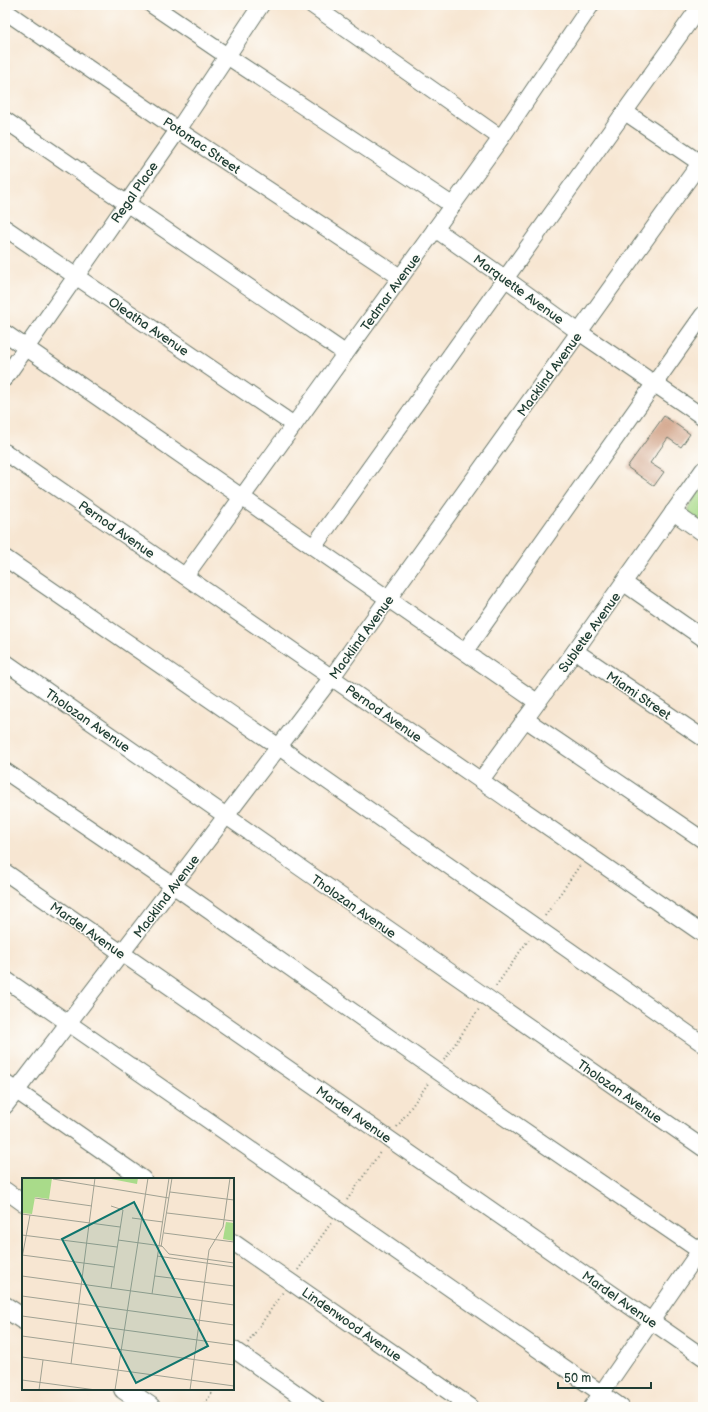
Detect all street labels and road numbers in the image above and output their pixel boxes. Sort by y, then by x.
street label: Potomac Street [160,114,243,178]
street label: Regal Place [108,159,162,226]
street label: Tedmar Avenue [357,251,424,334]
street label: Marquette Avenue [470,252,567,328]
street label: Oleatha Avenue [105,294,192,360]
street label: Macklind Avenue [514,329,586,420]
street label: Pernod Avenue [75,498,158,562]
street label: Sublette Avenue [555,589,624,676]
street label: Macklind Avenue [326,592,398,683]
street label: Miami Street [603,668,674,723]
street label: Pernod Avenue [342,682,425,746]
street label: Tholozan Avenue [42,686,133,756]
street label: Macklind Avenue [130,852,203,941]
street label: Tholozan Avenue [308,872,399,942]
street label: Mardel Avenue [47,899,128,963]
street label: Tholozan Avenue [574,1057,665,1127]
street label: Mardel Avenue [313,1083,394,1147]
street label: Mardel Avenue [579,1268,660,1332]
street label: Lindenwood Avenue [298,1284,405,1365]

